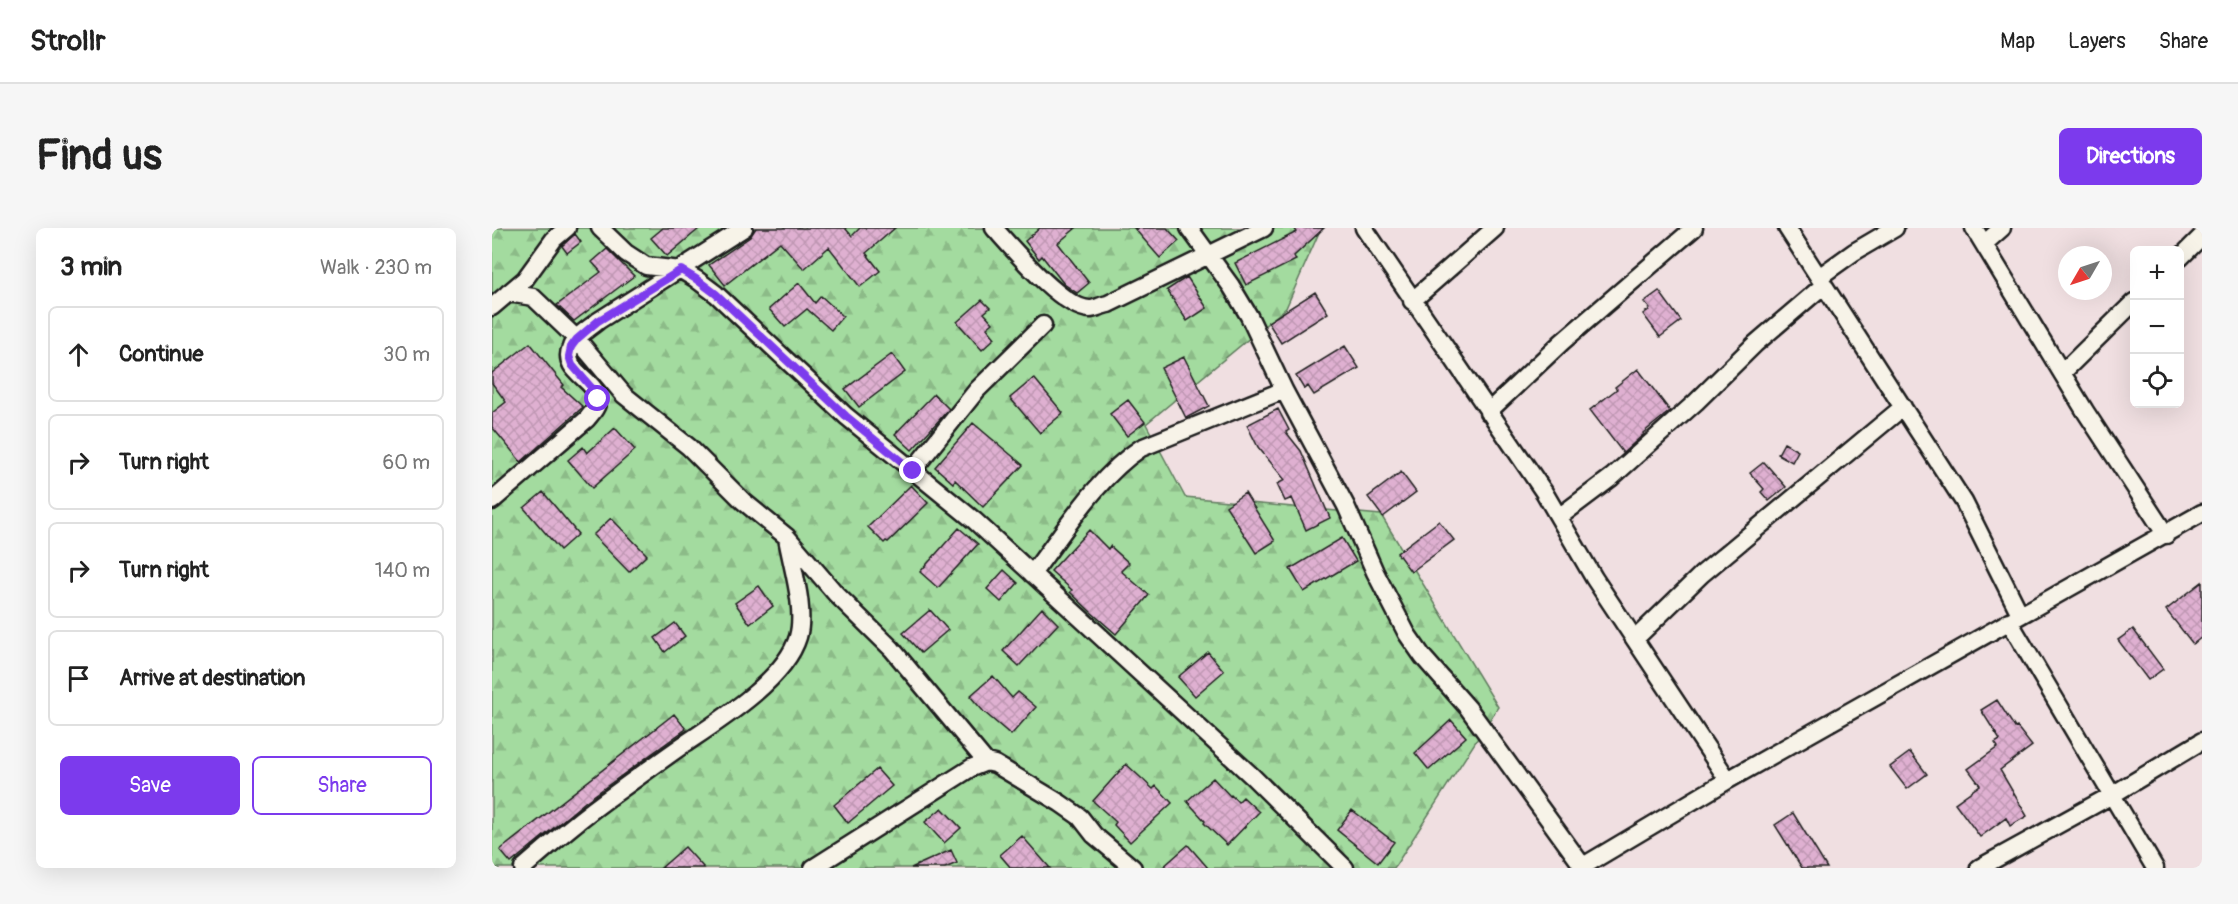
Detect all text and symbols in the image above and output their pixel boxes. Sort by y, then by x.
text: Strollr [30,24,105,59]
text: Map [2000,28,2035,55]
text: Layers [2068,28,2126,55]
text: Share [2159,28,2208,55]
button: Directions [2059,128,2202,185]
text: Find us [36,130,162,182]
north arrow [2058,246,2112,300]
map controls [2130,246,2184,408]
button: + [2130,246,2184,300]
text: 3 min [60,251,122,283]
text: Walk · 230 m [320,255,432,280]
button: − [2130,300,2184,354]
icon: ahead [62,338,95,371]
text: Continue [119,340,203,368]
text: 30 m [383,342,430,367]
button: locate [2130,354,2184,408]
route start [584,385,610,411]
icon: right [62,446,95,479]
text: Turn right [119,448,209,476]
text: 60 m [383,450,430,475]
route end [899,457,925,483]
icon: right [62,554,95,587]
text: Turn right [119,556,209,584]
text: 140 m [375,558,430,583]
icon: arrive [62,662,95,695]
text: Arrive at destination [119,664,305,692]
button: Save [60,756,240,815]
button: Share [252,756,432,815]

